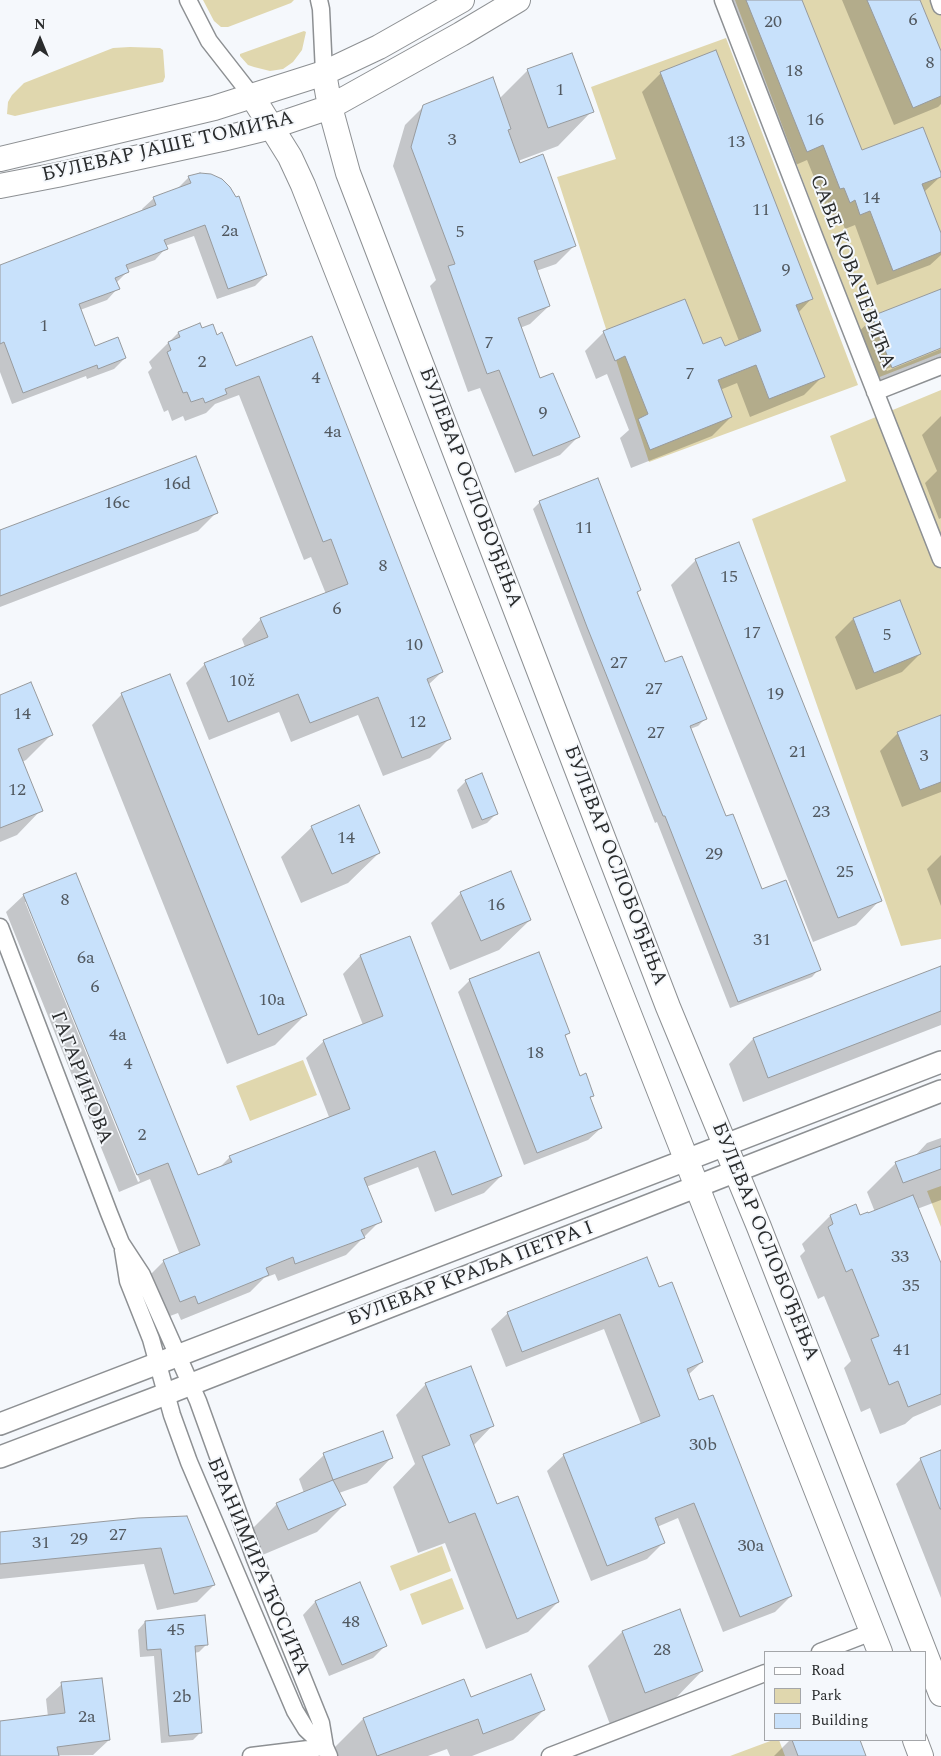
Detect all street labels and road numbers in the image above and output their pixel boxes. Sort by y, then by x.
street label: БУЛЕВАР ЈАШЕ ТОМИЋА [40,107,296,189]
street label: САВЕ КОВАЧЕВИЋА [803,172,899,372]
street label: БУЛЕВАР ОСЛОБОЂЕЊА [412,365,526,611]
street label: БУЛЕВАР ОСЛОБОЂЕЊА [557,743,671,989]
street label: ГАГАРИНОВА [44,1008,116,1148]
street label: БУЛЕВАР ОСЛОБОЂЕЊА [705,1119,823,1365]
street label: БУЛЕВАР КРАЉА ПЕТРА I [345,1217,597,1333]
street label: БРАНИМИРА ЋОСИЋА [200,1454,314,1680]

